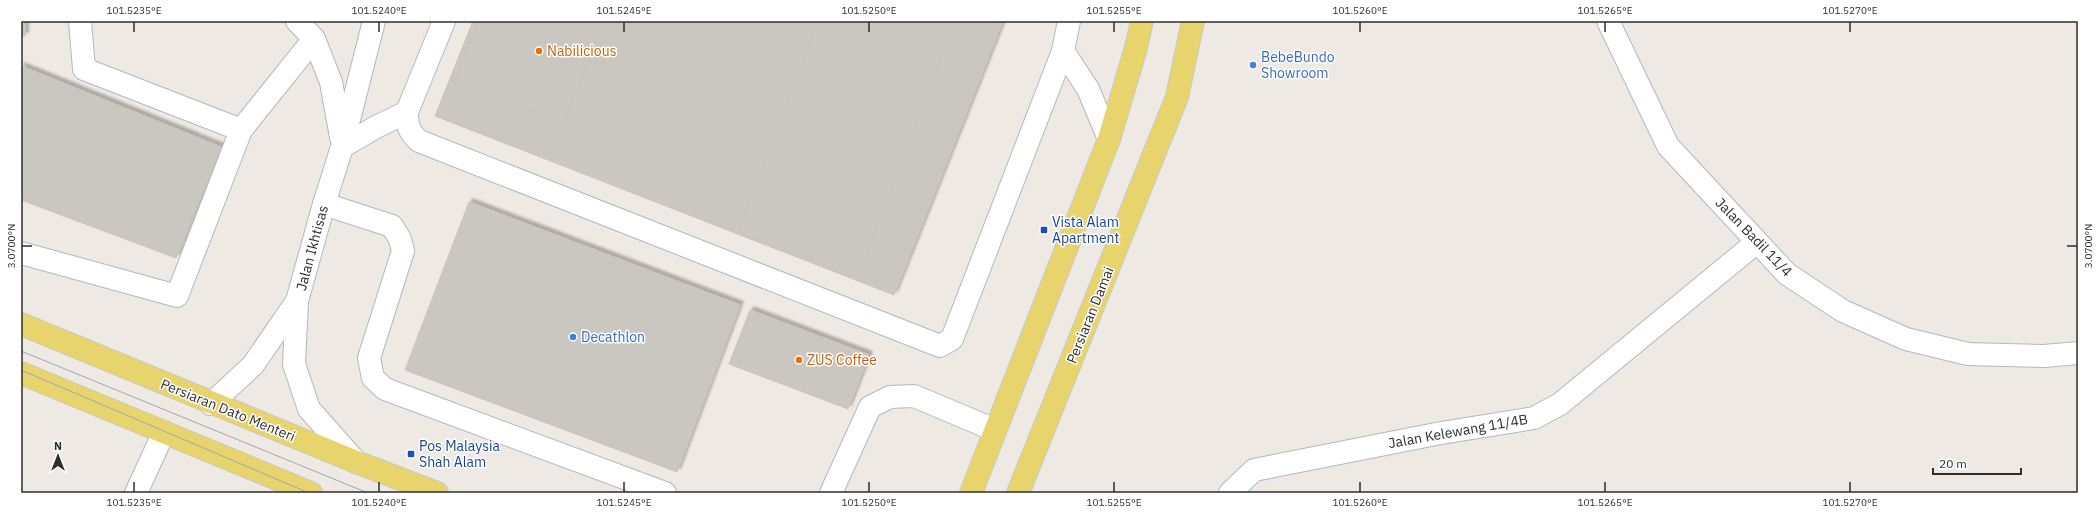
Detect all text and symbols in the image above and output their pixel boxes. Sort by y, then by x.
text: 101.5235°E [106,4,162,17]
text: 101.5240°E [351,4,407,17]
text: 101.5245°E [596,4,652,17]
text: 101.5250°E [841,4,897,17]
text: 101.5255°E [1086,4,1142,17]
text: 101.5260°E [1332,4,1388,17]
text: 101.5265°E [1577,4,1633,17]
text: 101.5270°E [1822,4,1878,17]
place label: Nabilicious [547,42,617,60]
marker: Nabilicious [534,46,544,56]
place label: BebeBundo Showroom [1261,48,1335,82]
marker: BebeBundo Showroom [1248,60,1258,70]
street label: Jalan Badil 11/4 [1712,194,1796,280]
street label: Jalan Ikhtisas [292,203,332,293]
place label: Vista Alam Apartment [1052,213,1120,247]
text: 3.0700°N [5,224,18,268]
text: 3.0700°N [2082,224,2095,268]
marker: Vista Alam Apartment [1039,225,1049,235]
street label: Persiaran Damai [1062,264,1118,366]
place label: Decathlon [581,328,645,346]
marker: Decathlon [568,332,578,342]
place label: ZUS Coffee [807,351,877,369]
marker: ZUS Coffee [794,355,804,365]
street label: Persiaran Dato Menteri [158,375,298,445]
street label: Jalan Kelewang 11/4B [1387,410,1529,452]
north arrow [38,436,78,476]
place label: Pos Malaysia Shah Alam [419,437,500,471]
text: N [54,439,62,453]
marker: Pos Malaysia Shah Alam [406,449,416,459]
scale bar [1933,450,2021,476]
text: 20 m [1939,456,1967,471]
text: 101.5235°E [106,496,162,509]
text: 101.5240°E [351,496,407,509]
text: 101.5245°E [596,496,652,509]
text: 101.5250°E [841,496,897,509]
text: 101.5255°E [1086,496,1142,509]
text: 101.5260°E [1332,496,1388,509]
text: 101.5265°E [1577,496,1633,509]
text: 101.5270°E [1822,496,1878,509]

